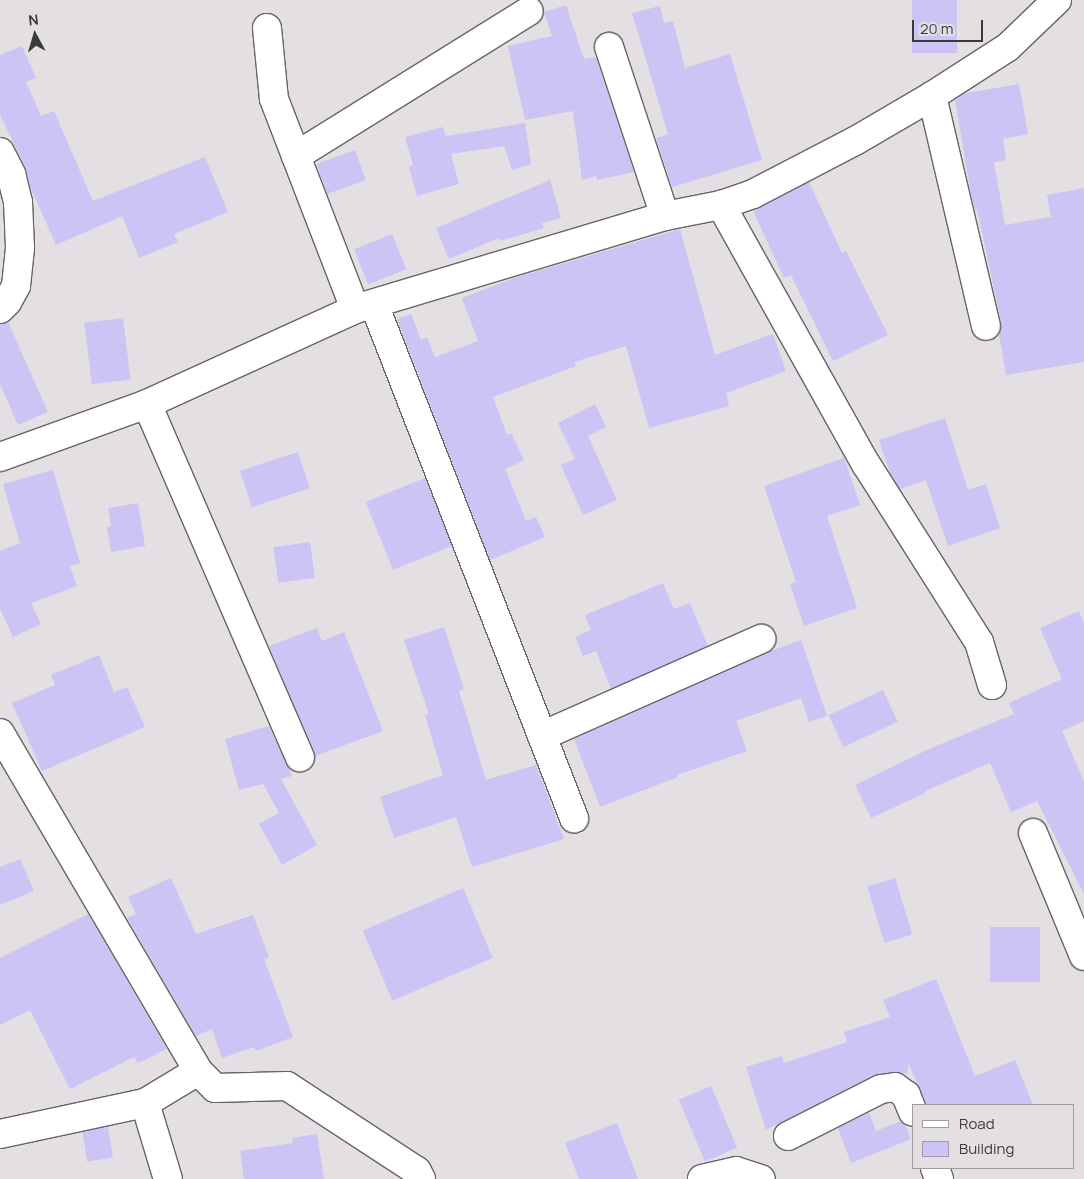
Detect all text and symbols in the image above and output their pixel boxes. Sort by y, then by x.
north arrow [10,10,60,60]
text: N [27,10,39,30]
scale bar [914,10,985,42]
text: 20 m [920,18,953,39]
legend [912,1104,1074,1169]
text: Road [959,1113,995,1134]
text: Building [959,1138,1014,1159]

